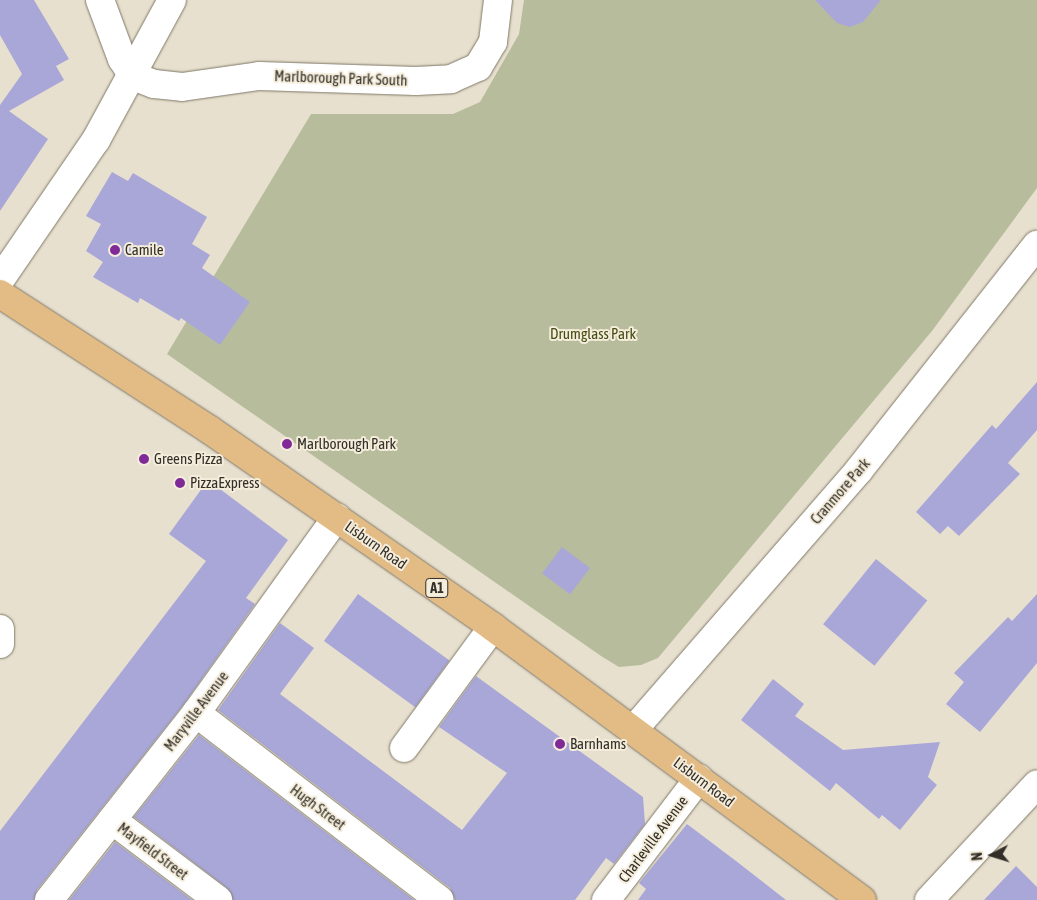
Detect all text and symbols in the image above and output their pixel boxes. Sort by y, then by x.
street label: Marlborough Park South [274,67,408,89]
place label: Camile [125,241,164,259]
marker: Camile [109,244,121,256]
park label: Drumglass Park [550,325,636,343]
place label: Marlborough Park [297,435,396,453]
marker: Marlborough Park [281,438,293,450]
place label: Greens Pizza [154,450,223,468]
marker: Greens Pizza [138,453,150,465]
street label: Cranmore Park [807,454,873,528]
place label: PizzaExpress [190,474,260,492]
marker: PizzaExpress [174,477,186,489]
street label: Lisburn Road [342,517,410,573]
road number: A1 [424,576,450,600]
street label: Maryville Avenue [160,667,232,755]
place label: Barnhams [570,735,626,753]
marker: Barnhams [554,738,566,750]
street label: Lisburn Road [670,753,738,811]
street label: Hugh Street [287,780,349,834]
street label: Charleville Avenue [615,792,691,886]
street label: Mayfield Street [114,819,192,883]
north arrow [967,830,1017,880]
text: N [969,852,985,861]

